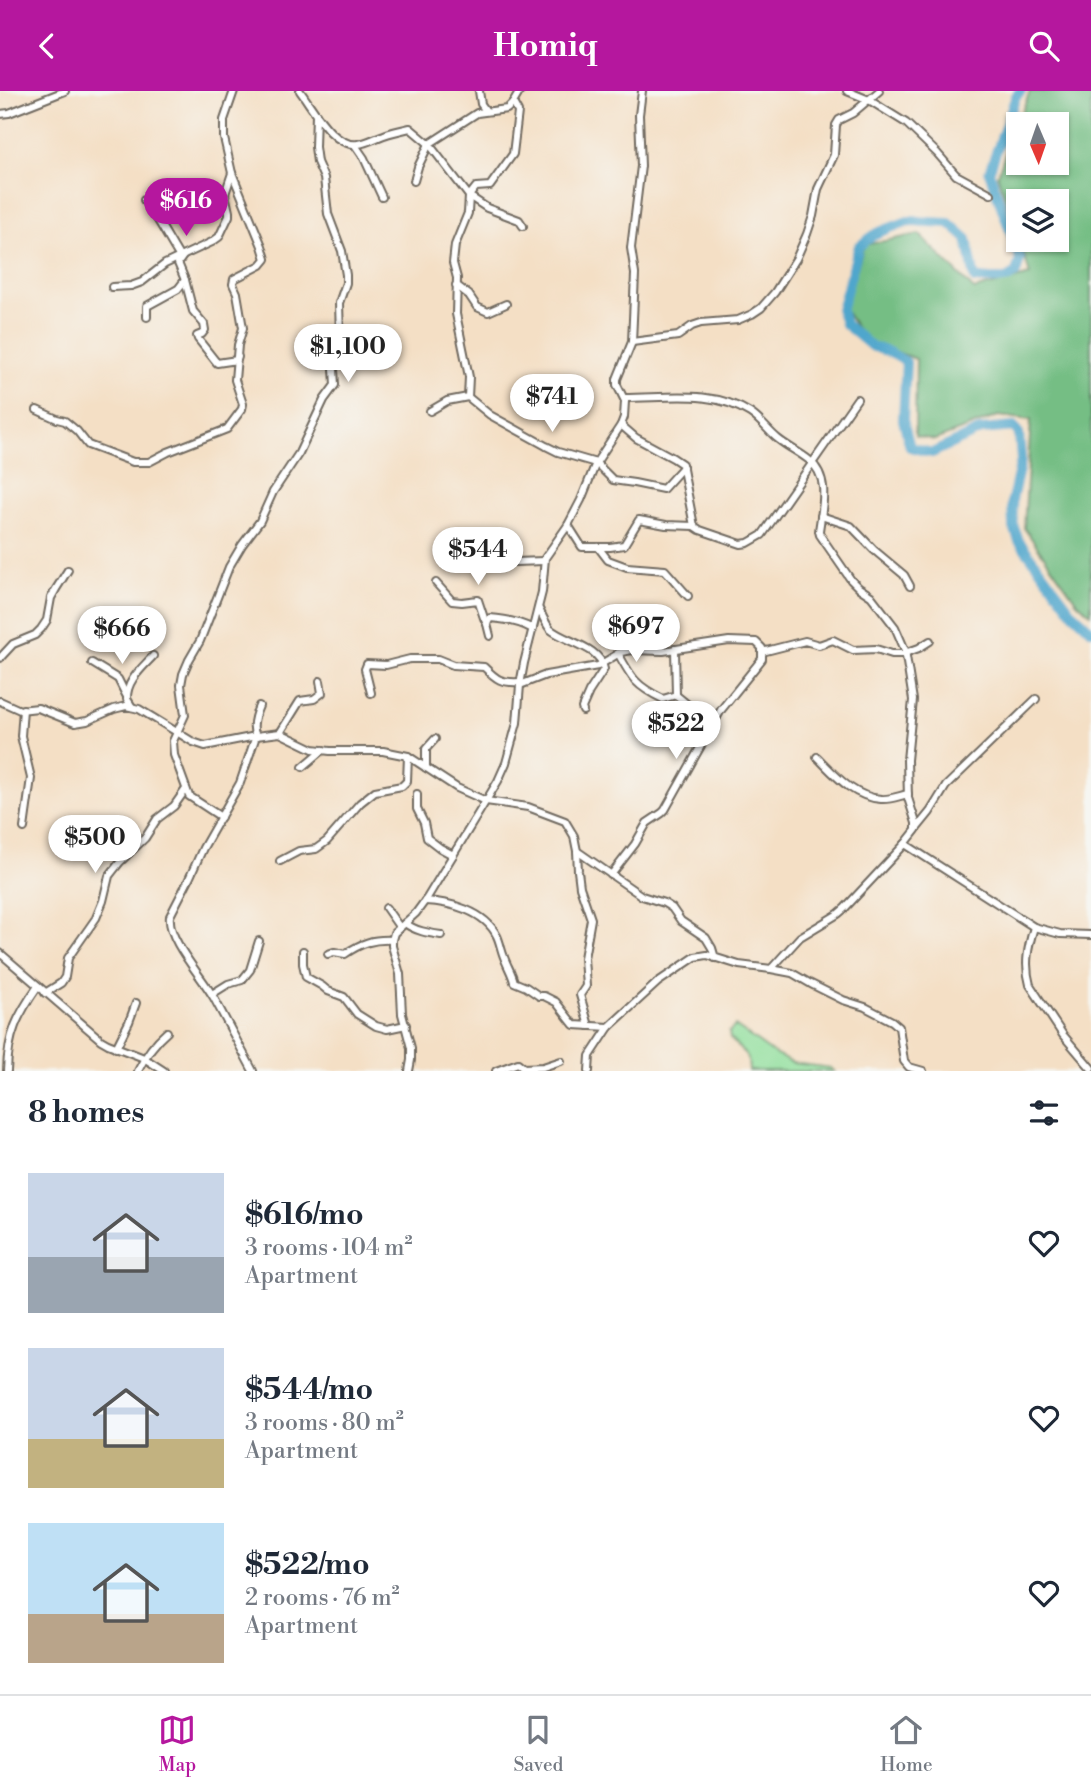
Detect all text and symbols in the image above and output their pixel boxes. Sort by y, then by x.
text: Homiq [493,26,598,66]
icon: back [28,27,66,65]
icon: search [1025,27,1063,65]
north arrow [1006,112,1069,175]
map controls [1006,112,1069,252]
pin: $616 [145,179,227,238]
text: $616 [160,187,212,215]
button: layers [1006,189,1069,252]
pin: $1,100 [291,324,405,384]
text: $1,100 [310,333,386,361]
pin: $741 [511,375,593,434]
text: $741 [526,383,578,411]
pin: $544 [437,527,519,587]
text: $544 [448,536,508,564]
pin: $697 [595,605,677,664]
pin: $666 [81,607,163,666]
text: $697 [608,613,664,641]
text: $666 [93,615,151,643]
pin: $522 [635,701,717,761]
text: $522 [648,710,704,738]
pin: $500 [54,815,136,875]
text: $500 [64,824,126,852]
text: 8 homes [28,1094,144,1132]
icon: filters [1025,1094,1063,1132]
text: $616/mo [245,1196,364,1234]
icon: home [84,1201,168,1285]
icon: heart [1025,1224,1063,1262]
text: 3 rooms · 104 m² [245,1234,413,1262]
text: Apartment [245,1262,358,1290]
text: $544/mo [245,1371,373,1409]
icon: home [84,1376,168,1460]
icon: heart [1025,1399,1063,1437]
text: 3 rooms · 80 m² [245,1409,404,1437]
text: Apartment [245,1437,358,1465]
text: $522/mo [245,1546,370,1584]
icon: home [84,1551,168,1635]
icon: heart [1025,1574,1063,1612]
text: 2 rooms · 76 m² [245,1584,400,1612]
text: Apartment [245,1612,358,1640]
tab: Map [158,1711,196,1777]
tab: Saved [513,1711,563,1777]
tab: Home [880,1711,932,1777]

